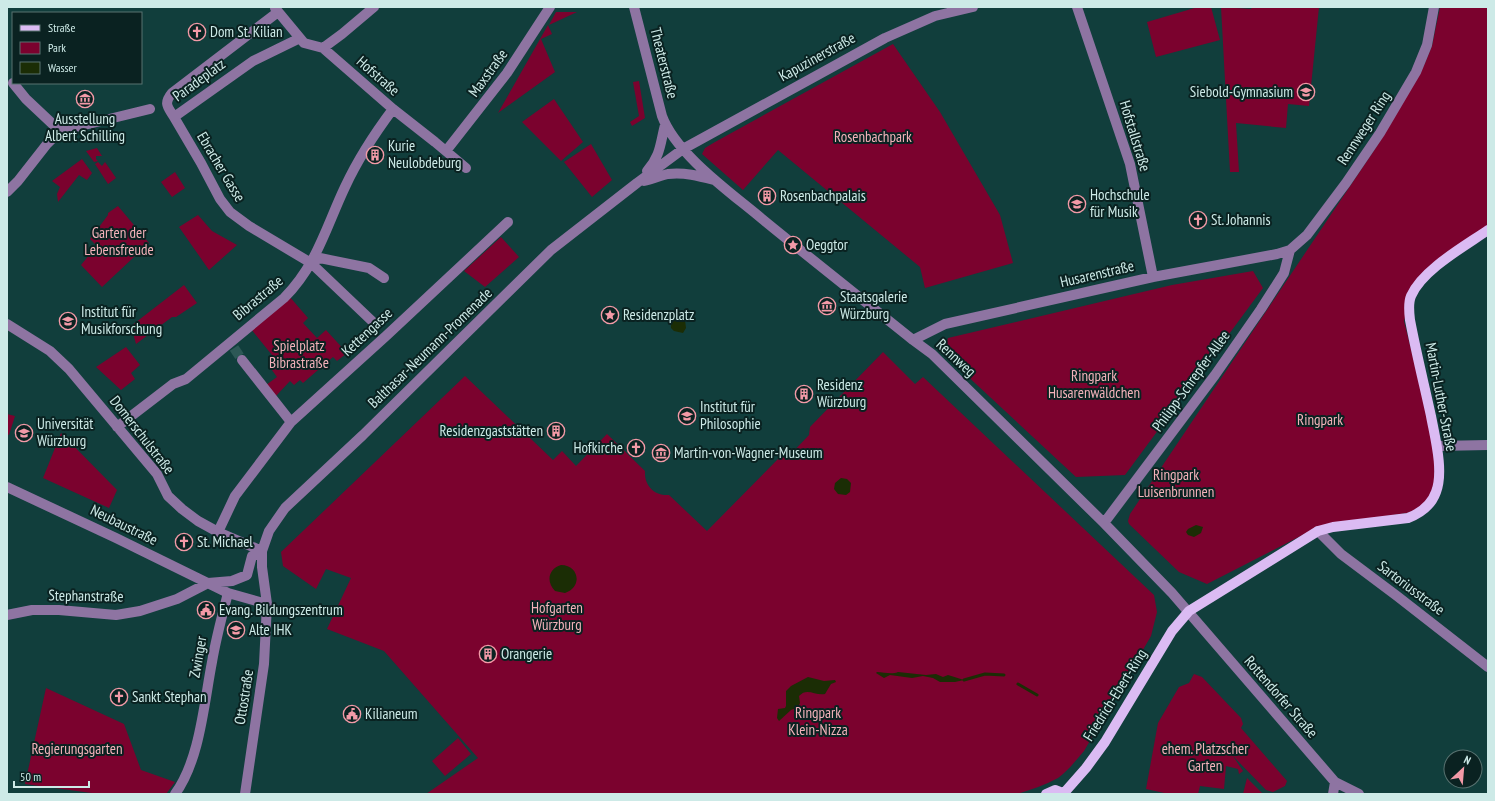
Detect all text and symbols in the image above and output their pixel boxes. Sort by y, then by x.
legend [12,12,142,84]
text: Straße [48,20,75,35]
church icon: Dom St. Kilian [187,22,207,42]
place label: Dom St. Kilian [210,22,283,41]
street label: Theaterstraße [646,25,682,100]
street label: Kapuzinerstraße [775,28,858,85]
text: Park [48,40,66,55]
street label: Maxstraße [464,45,511,100]
street label: Hofstraße [353,52,404,100]
street label: Paradeplatz [169,54,229,105]
text: Wasser [48,60,78,75]
place label: Siebold-Gymnasium [1190,82,1293,101]
school or university icon: Siebold-Gymnasium [1296,82,1316,102]
street label: Rennweger Ring [1333,87,1394,168]
museum icon: Ausstellung Albert Schilling [75,89,95,109]
street label: Hofstallstraße [1116,98,1155,174]
place label: Ausstellung Albert Schilling [45,109,125,145]
park label: Rosenbachpark [834,127,912,146]
street label: Ebracher Gasse [193,128,250,205]
place label: Kurie Neulobdeburg [388,136,462,172]
building icon: Kurie Neulobdeburg [365,145,385,165]
place label: Hochschule für Musik [1090,185,1150,221]
building icon: Rosenbachpalais [757,186,777,206]
place label: Rosenbachpalais [780,186,866,205]
school or university icon: Hochschule für Musik [1067,194,1087,214]
church icon: St. Johannis [1188,210,1208,230]
place label: St. Johannis [1211,210,1271,229]
park label: Garten der Lebensfreude [84,223,154,259]
place icon: Oeggtor [783,235,803,255]
place label: Oeggtor [806,235,849,254]
street label: Husarenstraße [1058,256,1136,291]
street label: Bibrastraße [229,271,287,324]
street label: Balthasar-Neumann-Promenade [364,283,496,412]
place label: Staatsgalerie Würzburg [840,287,907,323]
museum icon: Staatsgalerie Würzburg [817,296,837,316]
place label: Institut für Musikforschung [81,302,162,338]
street label: Kettengasse [337,303,396,360]
place icon: Residenzplatz [600,305,620,325]
place label: Residenzplatz [623,305,694,324]
school or university icon: Institut für Musikforschung [58,311,78,331]
street label: Philipp-Schrepfer-Allee [1147,326,1234,435]
street label: Rennweg [933,335,980,381]
park label: Spielplatz Bibrastraße [269,336,329,372]
street label: Martin-Luther-Straße [1422,341,1461,453]
park label: Ringpark Husarenwäldchen [1048,366,1140,402]
place label: Residenz Würzburg [817,375,866,411]
building icon: Residenz Würzburg [794,384,814,404]
street label: Domerschulstraße [106,392,179,478]
place label: Institut für Philosophie [700,397,761,433]
school or university icon: Institut für Philosophie [677,406,697,426]
park label: Ringpark [1297,410,1343,429]
place label: Universität Würzburg [37,414,93,450]
place label: Residenzgaststätten [440,421,543,440]
building icon: Residenzgaststätten [546,421,566,441]
school or university icon: Universität Würzburg [14,423,34,443]
place label: Hofkirche [573,438,623,457]
church icon: Hofkirche [626,438,646,458]
museum icon: Martin-von-Wagner-Museum [651,443,671,463]
place label: Martin-von-Wagner-Museum [674,443,822,462]
park label: Ringpark Luisenbrunnen [1138,465,1214,501]
street label: Neubaustraße [87,500,161,549]
church icon: St. Michael [174,532,194,552]
place label: St. Michael [197,532,253,551]
street label: Sartoriusstraße [1374,556,1449,619]
street label: Stephanstraße [48,585,124,606]
park label: Hofgarten Würzburg [531,598,583,634]
public building icon: Evang. Bildungszentrum [196,600,216,620]
place label: Evang. Bildungszentrum [219,600,343,619]
school or university icon: Alte IHK [226,620,246,640]
place label: Alte IHK [249,620,293,639]
street label: Zwinger [185,634,211,679]
building icon: Orangerie [478,644,498,664]
place label: Orangerie [501,644,552,663]
street label: Friedrich-Ebert-Ring [1079,645,1151,744]
street label: Rottendorfer Straße [1241,652,1322,742]
street label: Ottostraße [230,668,257,726]
church icon: Sankt Stephan [109,687,129,707]
place label: Sankt Stephan [132,687,206,706]
park label: Ringpark Klein-Nizza [788,703,848,739]
public building icon: Kilianeum [342,704,362,724]
place label: Kilianeum [365,704,417,723]
park label: Regierungsgarten [31,739,123,758]
park label: ehem. Platzscher Garten [1162,739,1249,775]
north arrow [1443,749,1483,789]
text: N [1462,752,1473,768]
scale bar [14,763,89,789]
text: 50 m [20,769,41,784]

